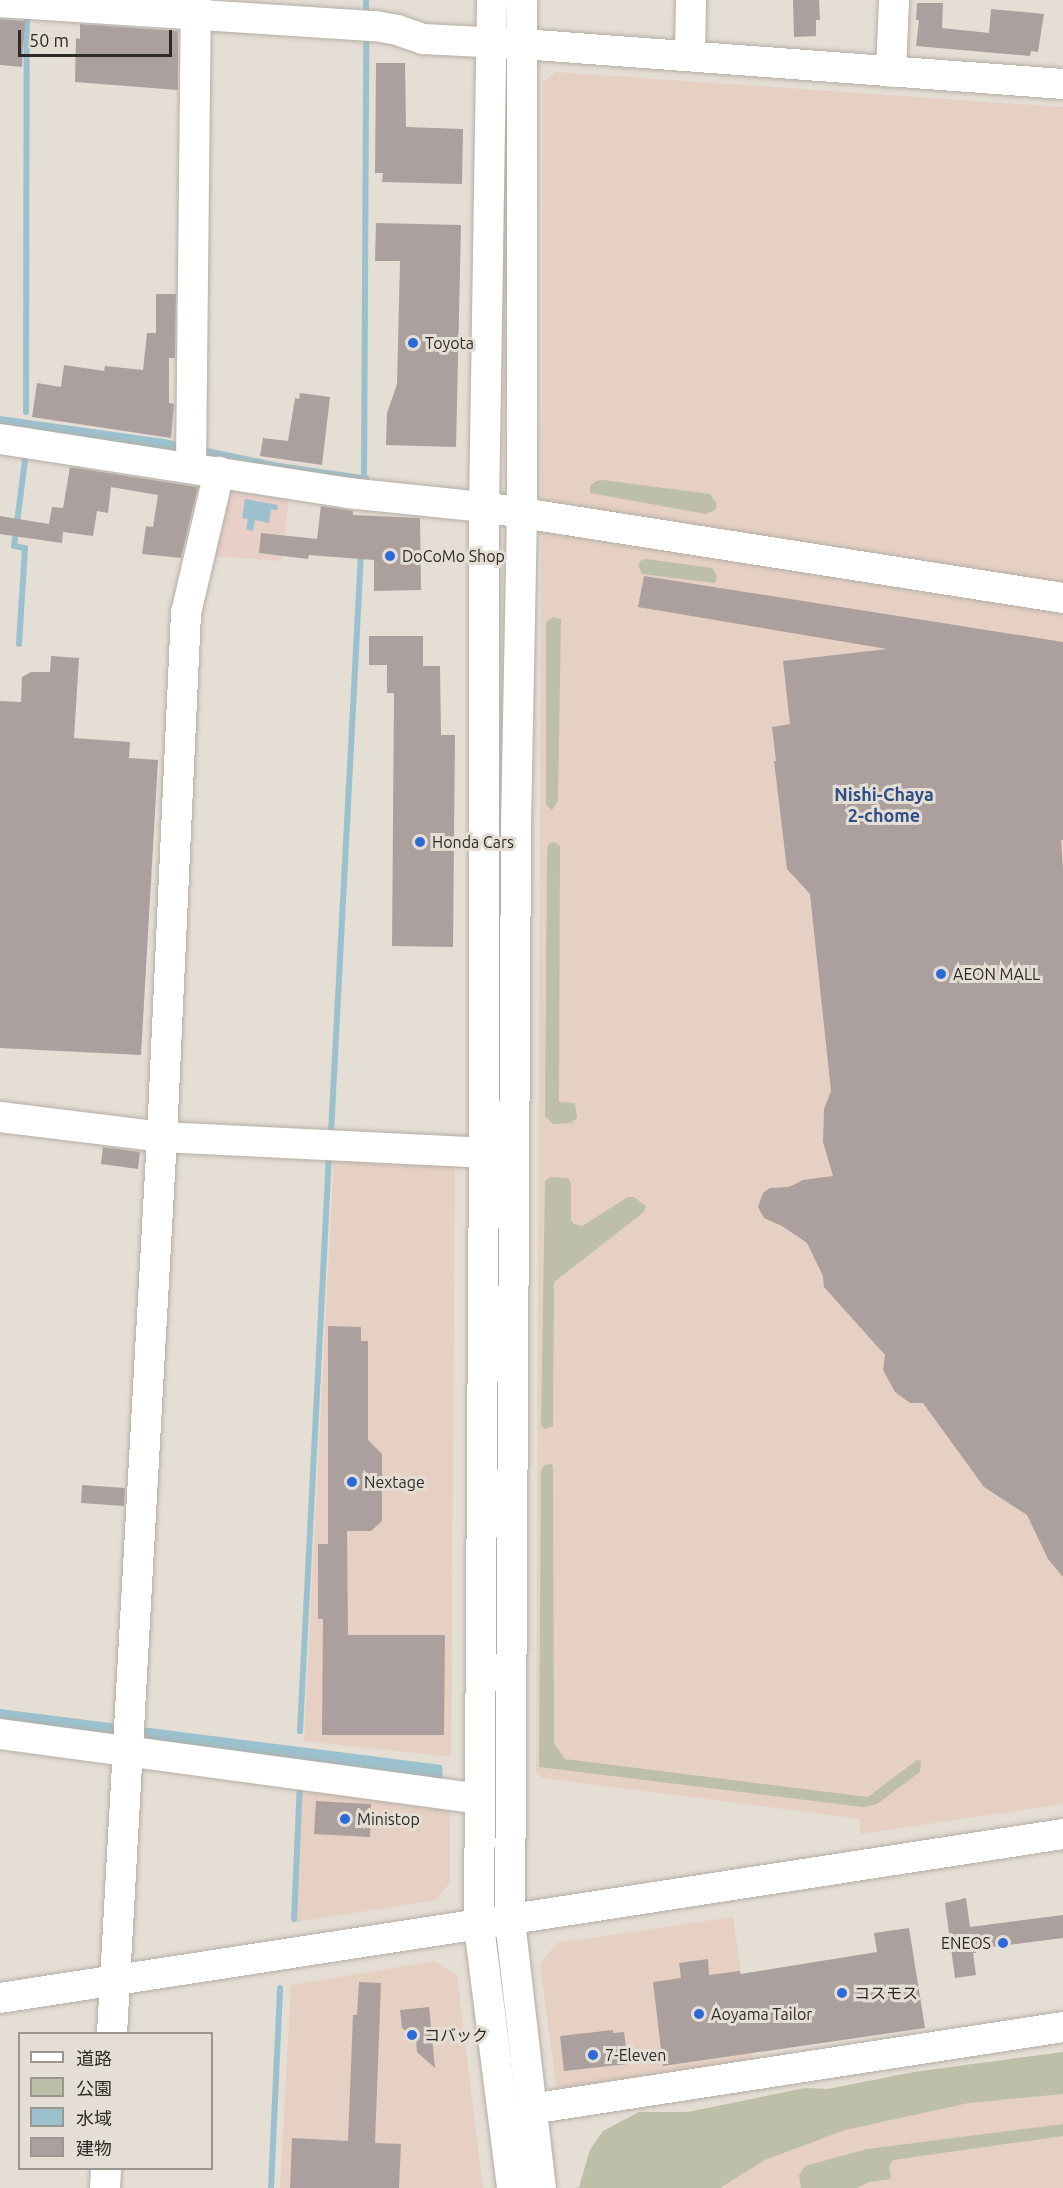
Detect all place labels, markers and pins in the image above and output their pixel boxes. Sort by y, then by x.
place label: Toyota [425,333,474,353]
marker: Toyota [406,336,420,350]
place label: DoCoMo Shop [402,546,505,566]
marker: DoCoMo Shop [383,549,397,563]
place label: Honda Cars [432,832,514,852]
marker: Honda Cars [413,835,427,849]
place label: AEON MALL [953,964,1040,984]
marker: AEON MALL [934,967,948,981]
place label: Nextage [364,1472,425,1492]
marker: Nextage [345,1475,359,1489]
place label: Ministop [357,1809,420,1829]
marker: Ministop [338,1812,352,1826]
place label: ENEOS [941,1933,991,1953]
marker: ENEOS [996,1936,1010,1950]
place label: コスモス [854,1983,918,2003]
marker: コスモス [835,1986,849,2000]
place label: Aoyama Tailor [711,2004,812,2024]
marker: Aoyama Tailor [692,2007,706,2021]
place label: コバック [424,2025,488,2045]
marker: コバック [405,2028,419,2042]
place label: 7-Eleven [605,2045,666,2065]
marker: 7-Eleven [586,2048,600,2062]

